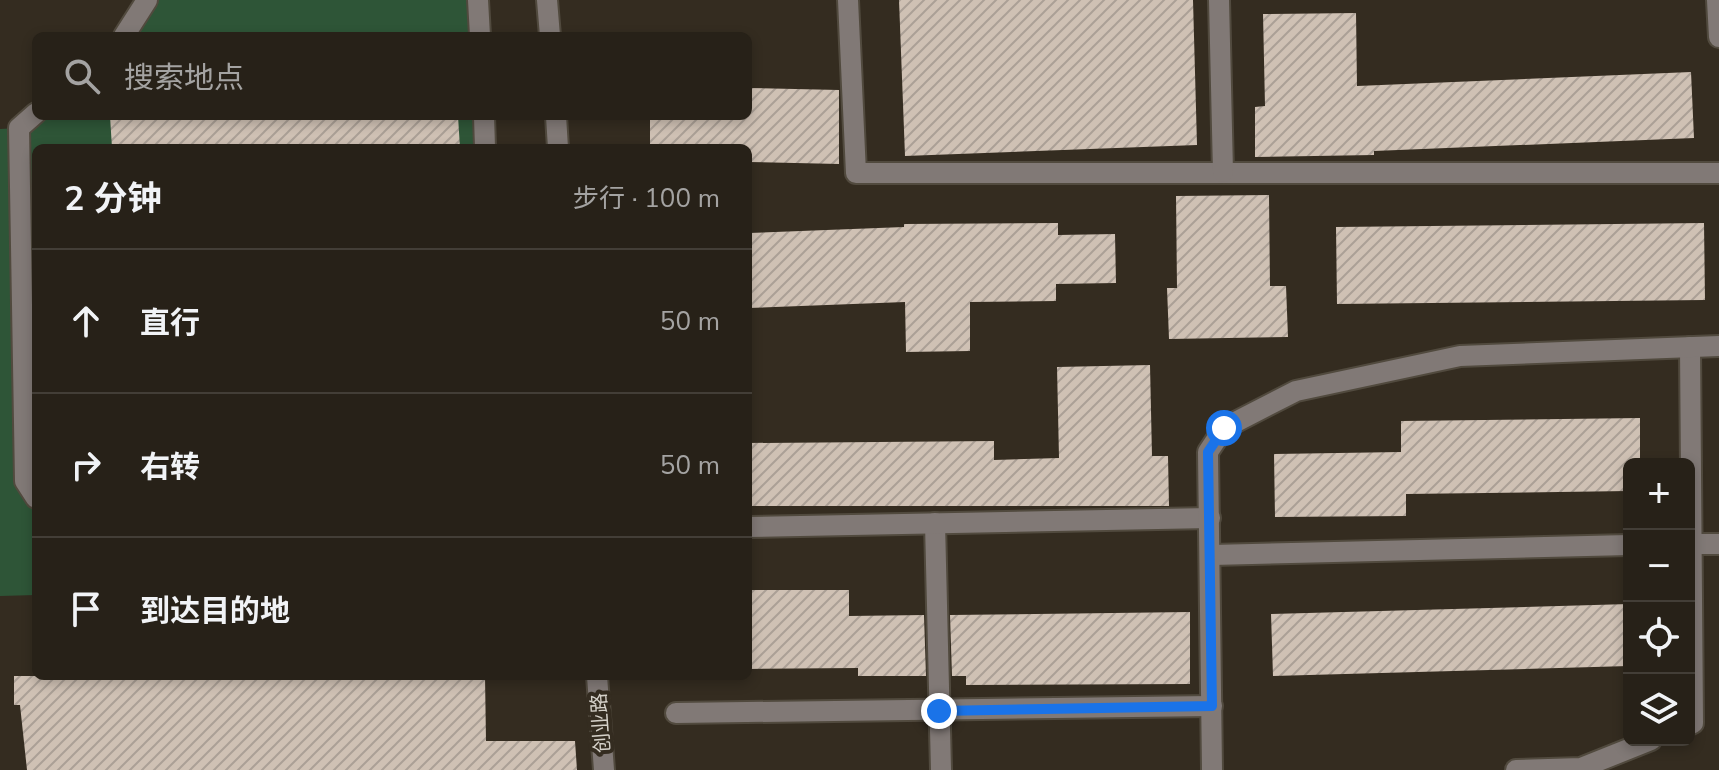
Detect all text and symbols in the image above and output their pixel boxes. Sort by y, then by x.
search box [32,32,752,120]
icon: search [60,54,104,98]
text: 搜索地点 [124,58,244,99]
text: 2 分钟 [64,176,162,222]
text: 步行 · 100 m [573,181,720,216]
icon: ahead [64,299,108,343]
text: 直行 [140,303,200,344]
text: 50 m [660,304,720,339]
route start [1206,410,1242,446]
icon: right [64,443,108,487]
text: 右转 [140,447,200,488]
text: 50 m [660,448,720,483]
map controls [1623,458,1695,746]
button: + [1623,458,1695,530]
button: − [1623,530,1695,602]
icon: arrive [64,587,108,631]
text: 到达目的地 [140,591,290,632]
button: locate [1623,602,1695,674]
button: layers [1623,674,1695,746]
street label: 创业路 [585,692,617,754]
route end [921,693,957,729]

